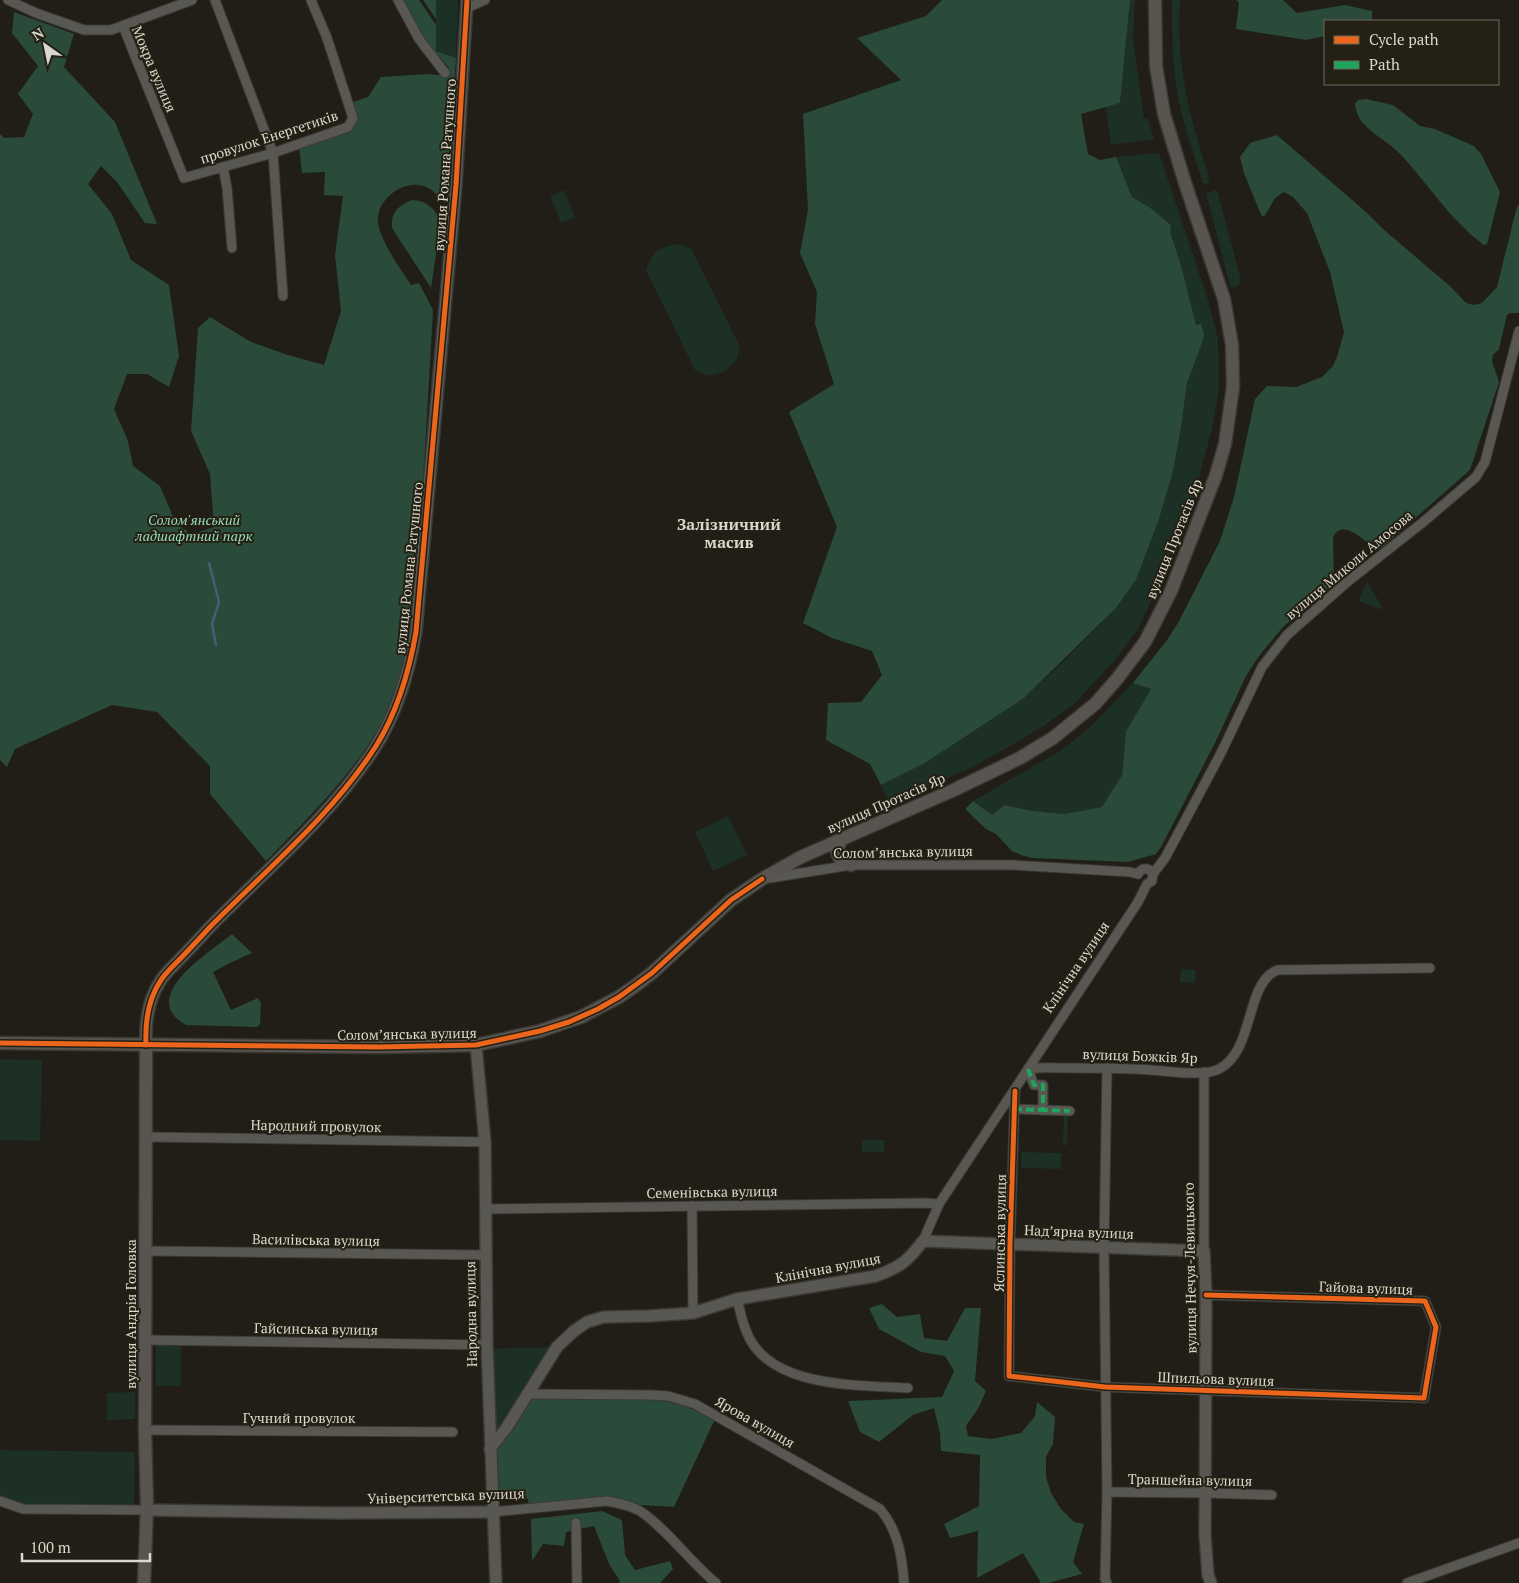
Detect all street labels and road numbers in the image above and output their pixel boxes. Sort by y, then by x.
street label: Мокра вулиця [128,23,181,115]
street label: вулиця Романа Ратушного [429,78,460,252]
street label: провулок Енергетиків [197,105,340,168]
street label: вулиця Протасів Яр [1141,476,1206,602]
street label: вулиця Романа Ратушного [390,481,427,655]
street label: вулиця Миколи Амосова [1281,506,1416,624]
street label: вулиця Протасів Яр [824,768,948,837]
street label: Соломʼянська вулиця [833,841,973,862]
street label: Клінічна вулиця [1038,917,1113,1016]
street label: Соломʼянська вулиця [337,1023,477,1044]
street label: вулиця Божків Яр [1082,1044,1198,1067]
street label: Народний провулок [250,1115,382,1136]
street label: Яслинська вулиця [989,1174,1010,1292]
street label: Семенівська вулиця [646,1181,778,1202]
street label: вулиця Нечуя-Левицького [1179,1182,1200,1354]
street label: Надʼярна вулиця [1024,1220,1134,1243]
street label: Василівська вулиця [252,1229,380,1250]
street label: вулиця Андрія Головка [121,1239,140,1389]
street label: Клінічна вулиця [774,1248,882,1287]
street label: Народна вулиця [460,1261,481,1367]
street label: Гайова вулиця [1319,1276,1413,1299]
street label: Гайсинська вулиця [254,1318,378,1339]
street label: Шпильова вулиця [1157,1367,1275,1390]
street label: Ярова вулиця [712,1391,798,1452]
street label: Гучний провулок [243,1408,356,1427]
street label: Траншейна вулиця [1128,1469,1252,1490]
street label: Університетська вулиця [367,1483,525,1508]

